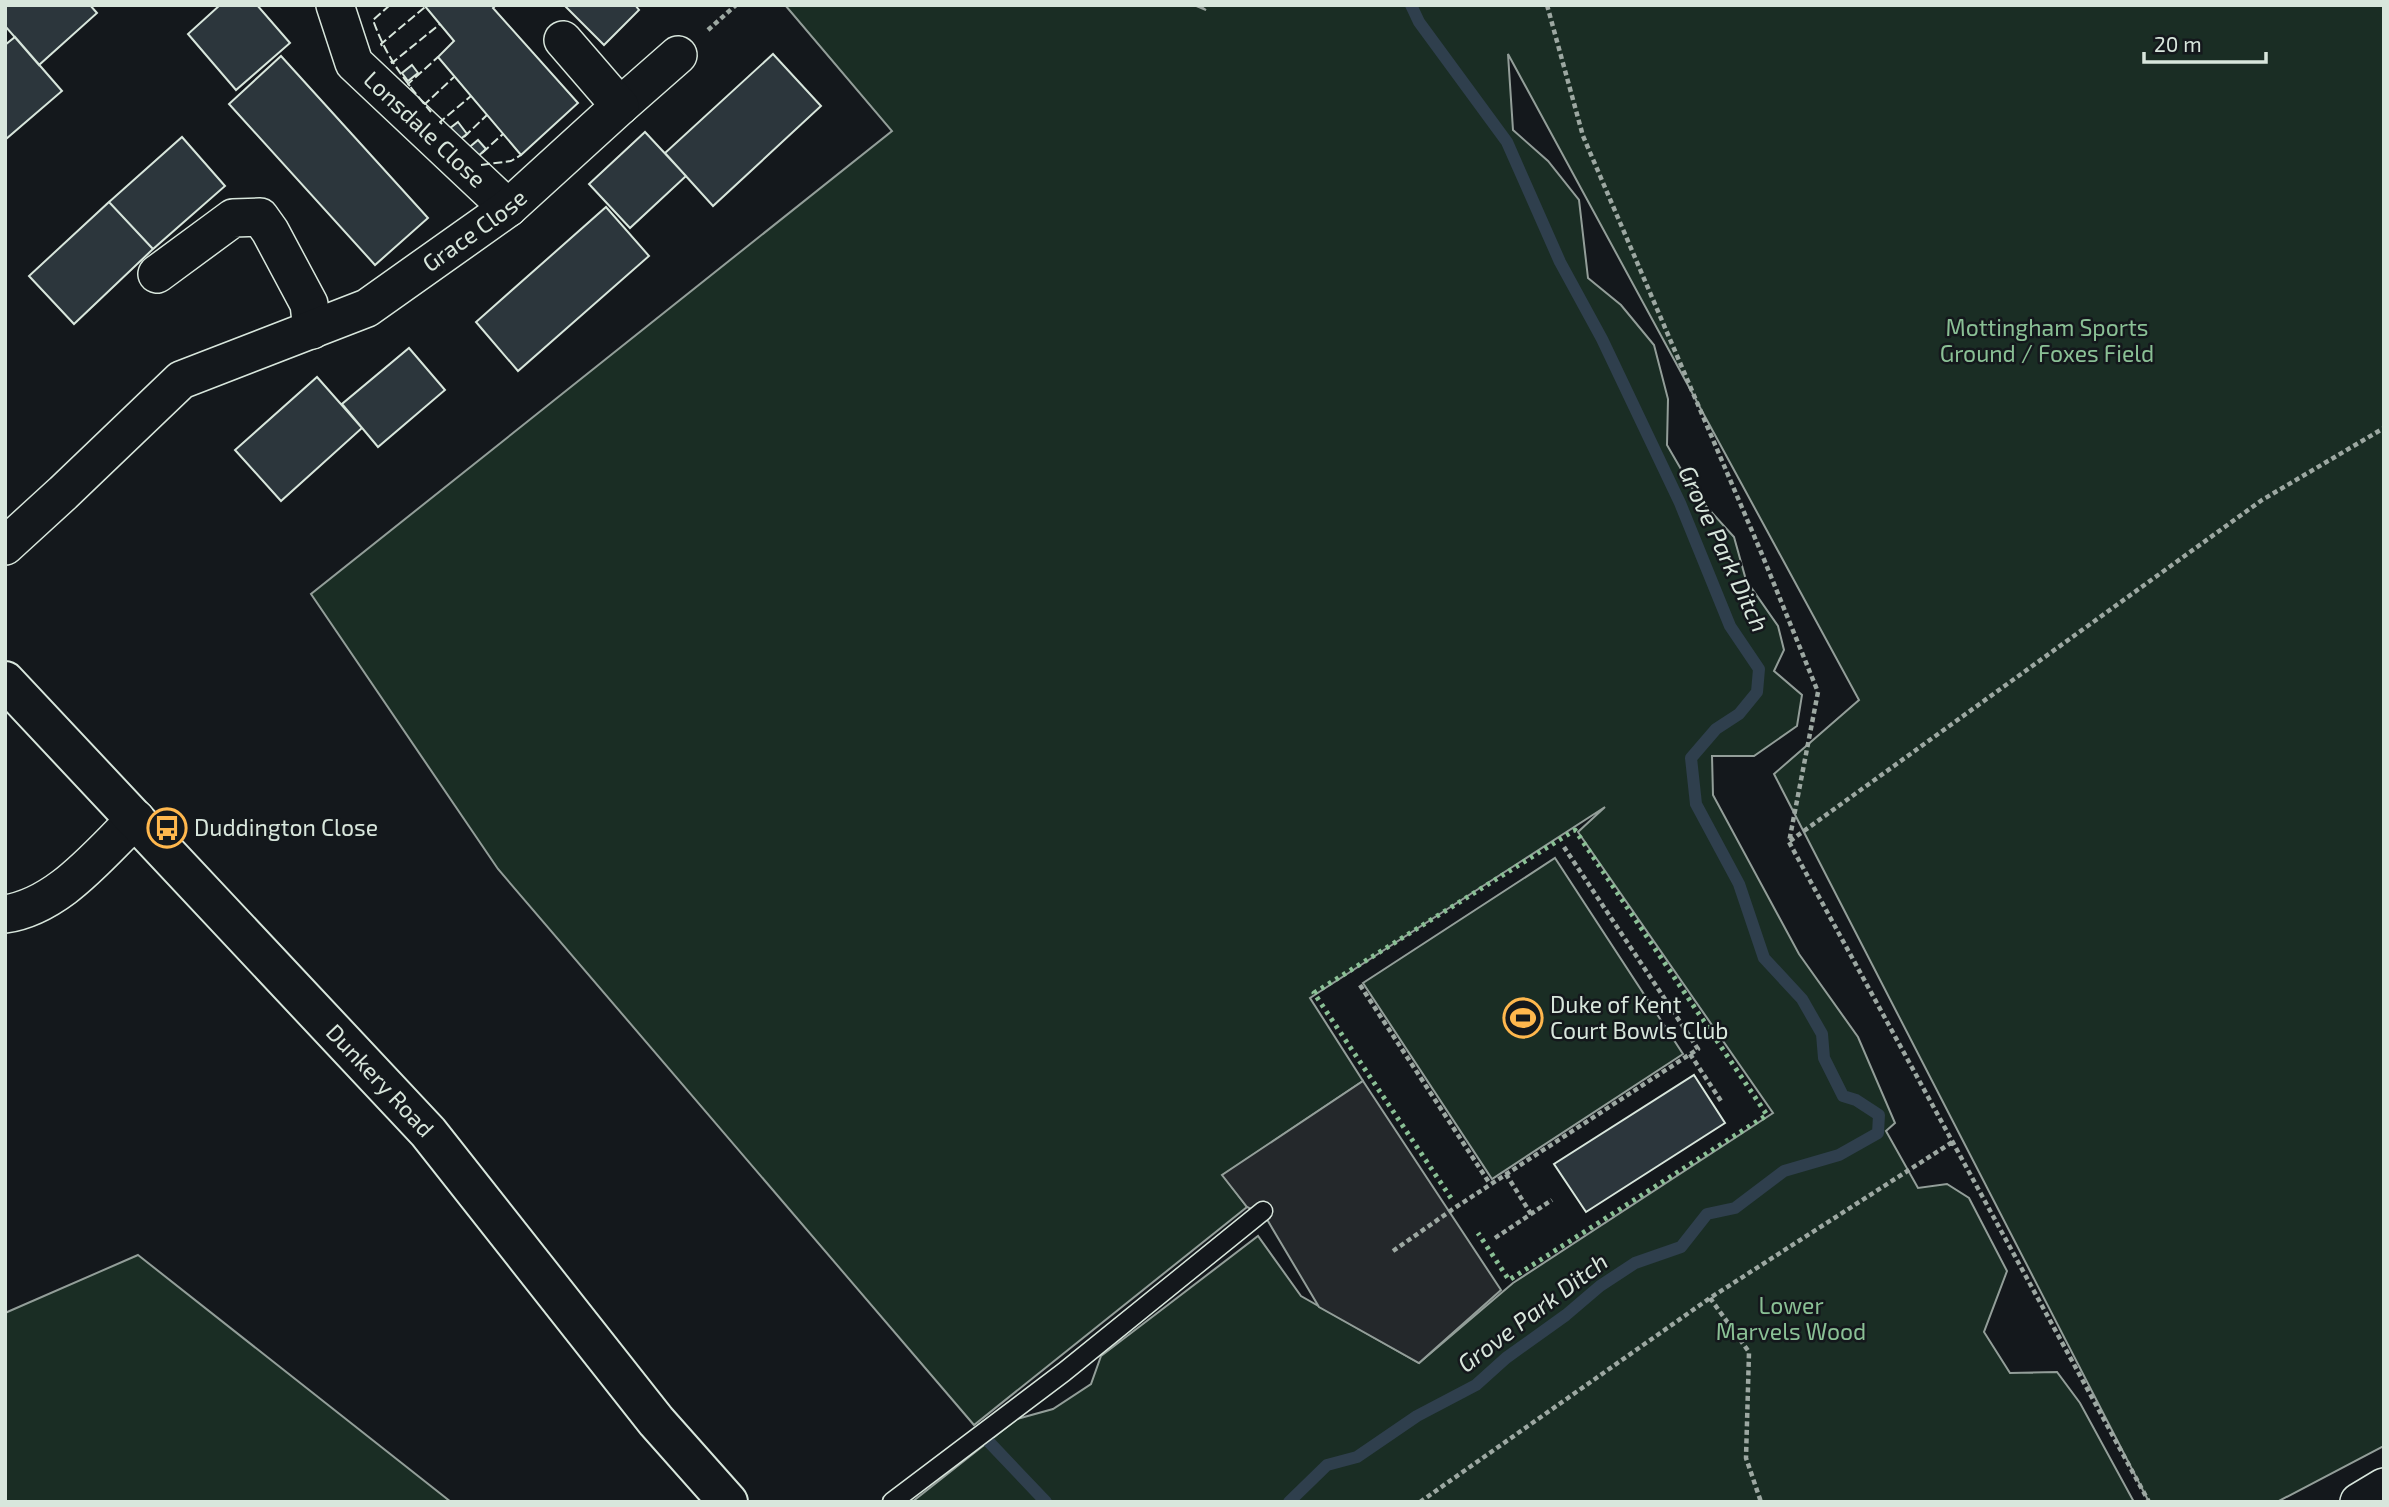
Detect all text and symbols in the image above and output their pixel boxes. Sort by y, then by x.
scale bar [2144,21,2266,65]
text: 20 m [2154,31,2202,56]
street label: Lonsdale Close [358,65,492,193]
street label: Grace Close [417,183,532,277]
park label: Mottingham Sports Ground / Foxes Field [1940,313,2154,367]
water label: Grove Park Ditch [1673,461,1776,636]
bus stop icon: Duddington Close [146,807,188,849]
place label: Duddington Close [194,813,378,841]
place label: Duke of Kent Court Bowls Club [1550,990,1728,1044]
sports icon: Duke of Kent Court Bowls Club [1502,997,1544,1039]
street label: Dunkery Road [321,1018,440,1142]
water label: Grove Park Ditch [1451,1246,1613,1378]
park label: Lower Marvels Wood [1716,1291,1866,1345]

